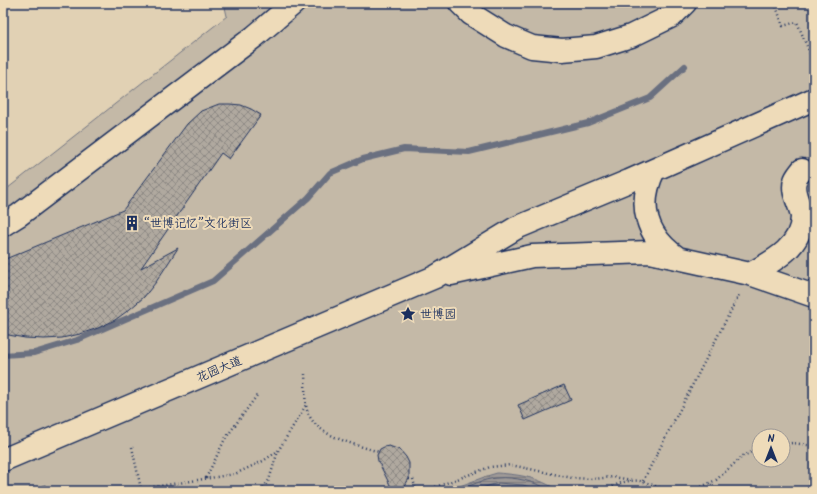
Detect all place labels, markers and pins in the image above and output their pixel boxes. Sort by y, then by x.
building icon: “世博记忆”文化街区 [123,214,141,232]
place label: “世博记忆”文化街区 [144,214,252,233]
place icon: 世博园 [399,305,417,323]
place label: 世博园 [420,305,456,324]

